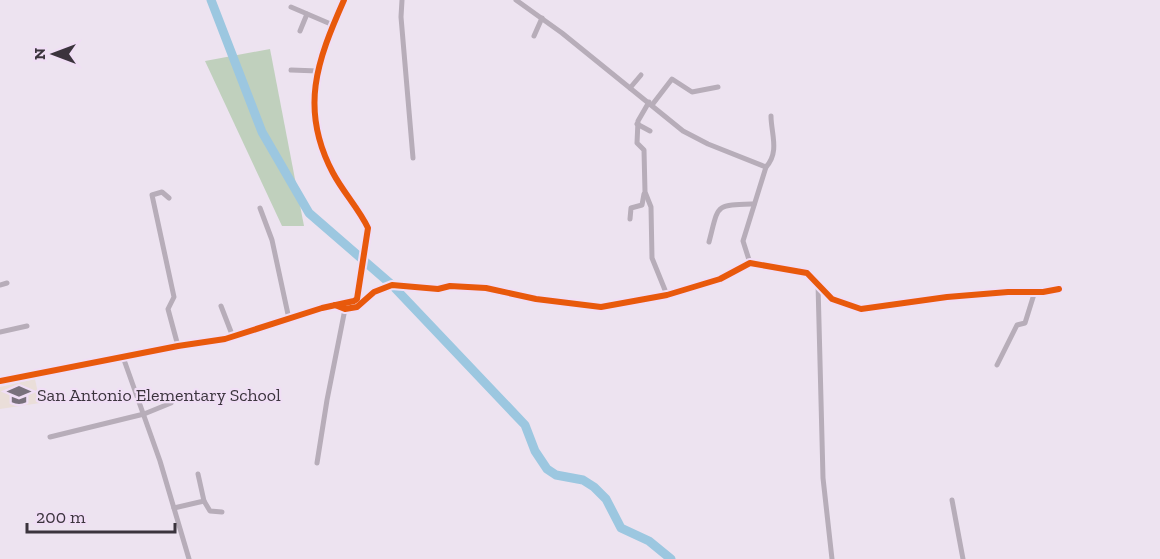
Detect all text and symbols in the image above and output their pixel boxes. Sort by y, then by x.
north arrow [24,24,84,84]
text: N [30,48,49,60]
school or university icon: San Antonio Elementary School [6,382,32,408]
place label: San Antonio Elementary School [37,384,281,406]
scale bar [27,496,176,534]
text: 200 m [36,506,86,528]

